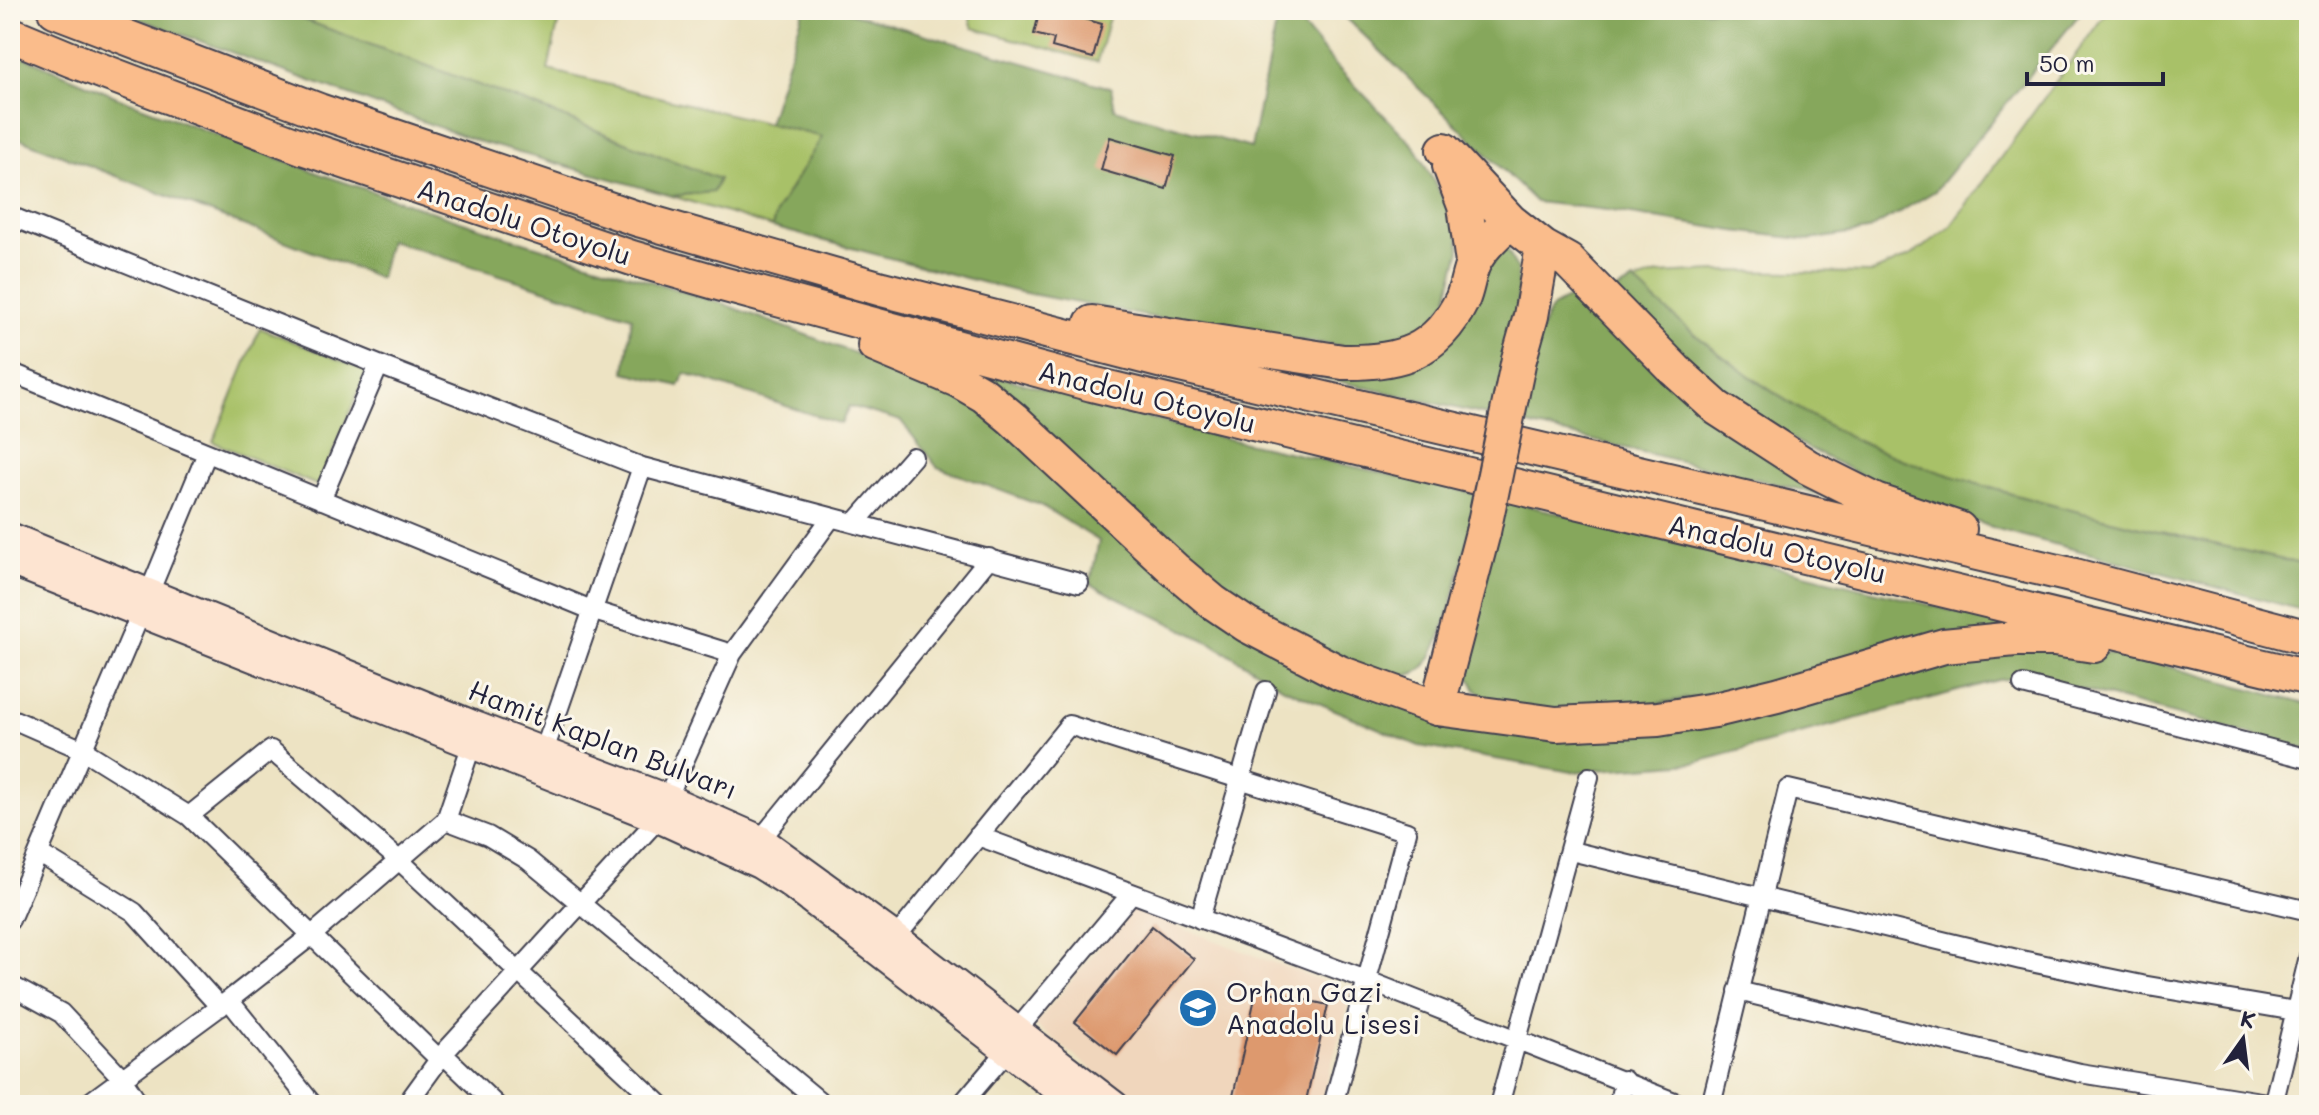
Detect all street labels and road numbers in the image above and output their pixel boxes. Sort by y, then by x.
street label: Anadolu Otoyolu [413,170,636,273]
street label: Anadolu Otoyolu [1035,352,1260,440]
street label: Anadolu Otoyolu [1665,505,1890,591]
street label: Hamit Kaplan Bulvarı [464,671,743,807]

